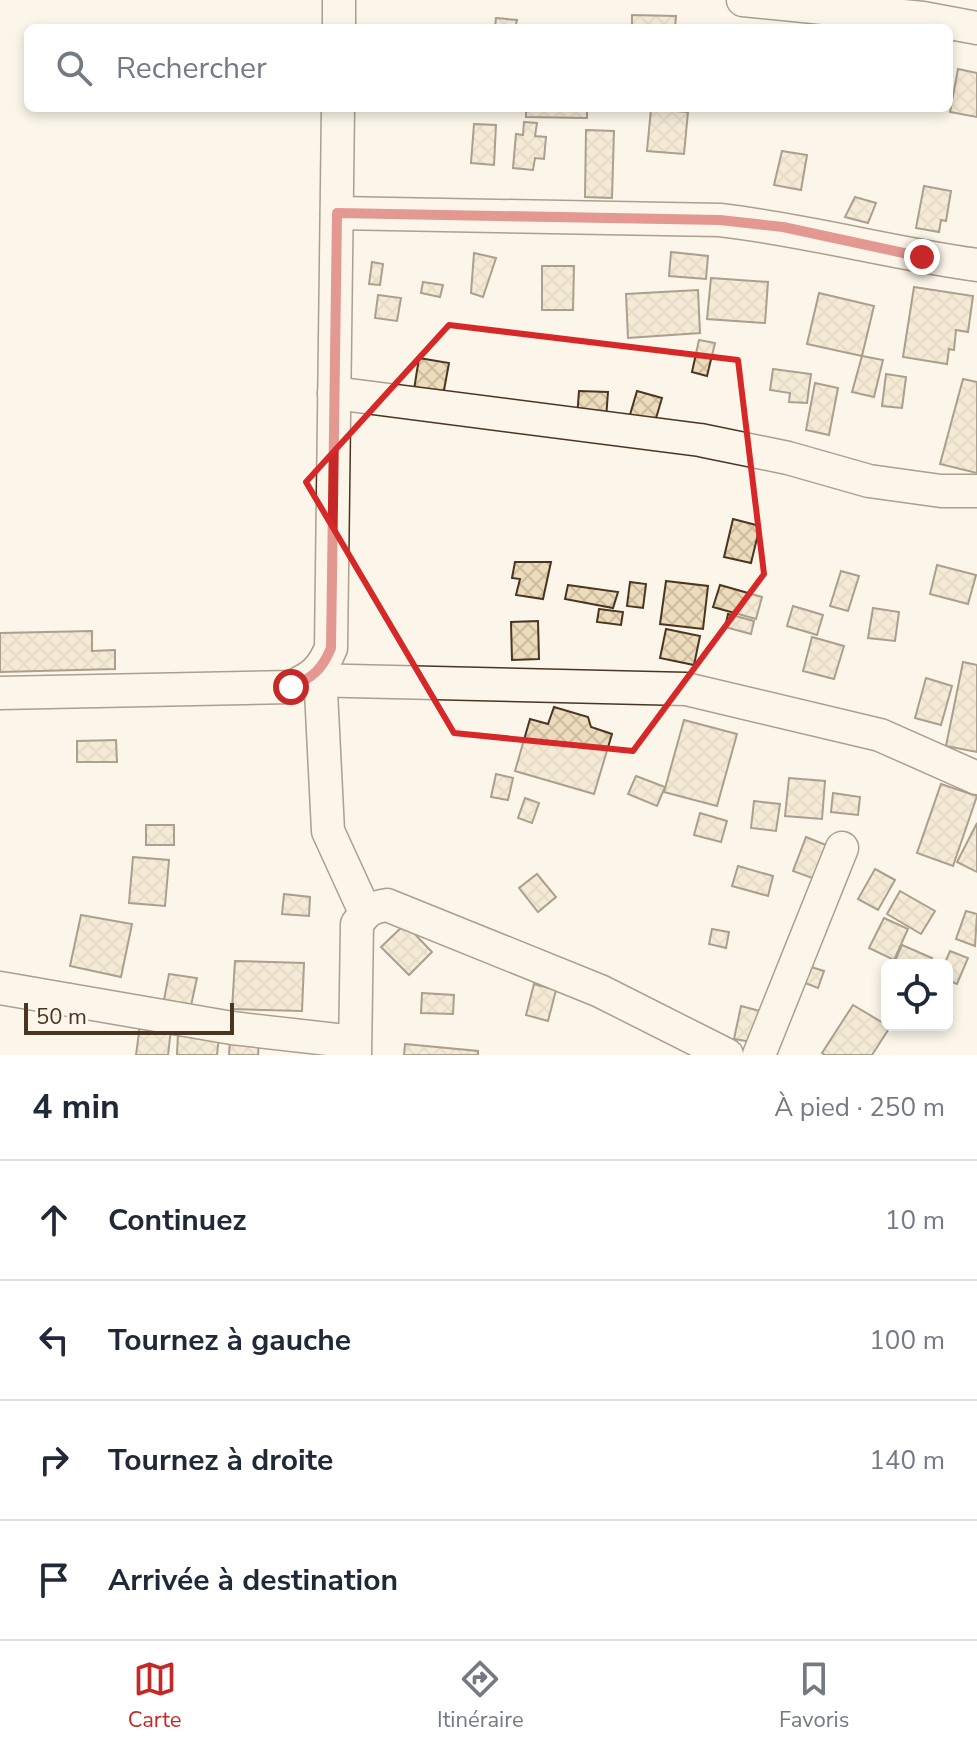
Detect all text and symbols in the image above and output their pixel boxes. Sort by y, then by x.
search box [24,24,953,112]
icon: search [52,46,96,90]
text: Rechercher [116,48,267,89]
route end [904,239,940,275]
route start [273,669,309,705]
map controls [881,959,953,1031]
button: locate [881,959,953,1031]
scale bar [24,999,234,1035]
text: 50 m [36,1002,87,1032]
text: 4 min [32,1084,120,1130]
text: À pied · 250 m [774,1090,945,1125]
icon: ahead [32,1198,76,1242]
text: Continuez [108,1200,247,1241]
text: 10 m [885,1203,945,1238]
icon: left [32,1318,76,1362]
text: Tournez à gauche [108,1320,351,1361]
text: 100 m [869,1323,945,1358]
icon: right [32,1438,76,1482]
text: Tournez à droite [108,1440,333,1481]
text: 140 m [869,1443,945,1478]
icon: arrive [32,1558,76,1602]
text: Arrivée à destination [108,1560,398,1601]
tab: Carte [128,1657,182,1735]
tab: Itinéraire [437,1657,524,1735]
tab: Favoris [779,1657,849,1735]

